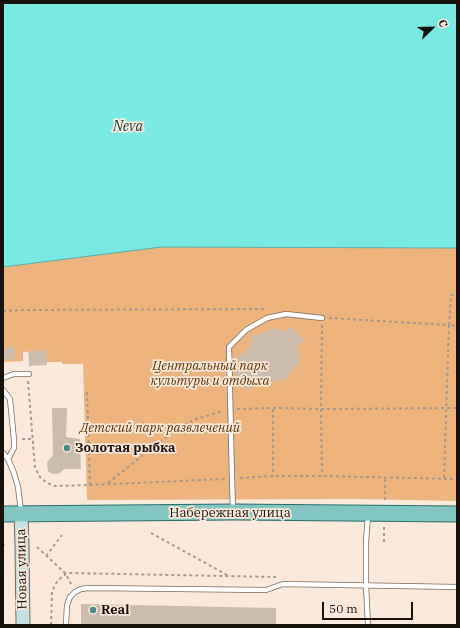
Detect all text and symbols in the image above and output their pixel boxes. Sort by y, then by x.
north arrow [412,8,452,48]
text: С [435,17,451,29]
water label: Neva [113,119,143,135]
park label: Центральный парк культуры и отдыха [151,358,269,389]
park label: Детский парк развлечений [80,420,240,436]
place label: Золотая рыбка [75,440,176,456]
marker: Золотая рыбка [62,443,72,453]
street label: Набережная улица [169,505,291,521]
street label: Новая улица [13,528,31,610]
scale bar [324,594,415,620]
text: 50 m [329,601,358,616]
place label: Real [101,602,129,618]
marker: Real [88,605,98,615]

